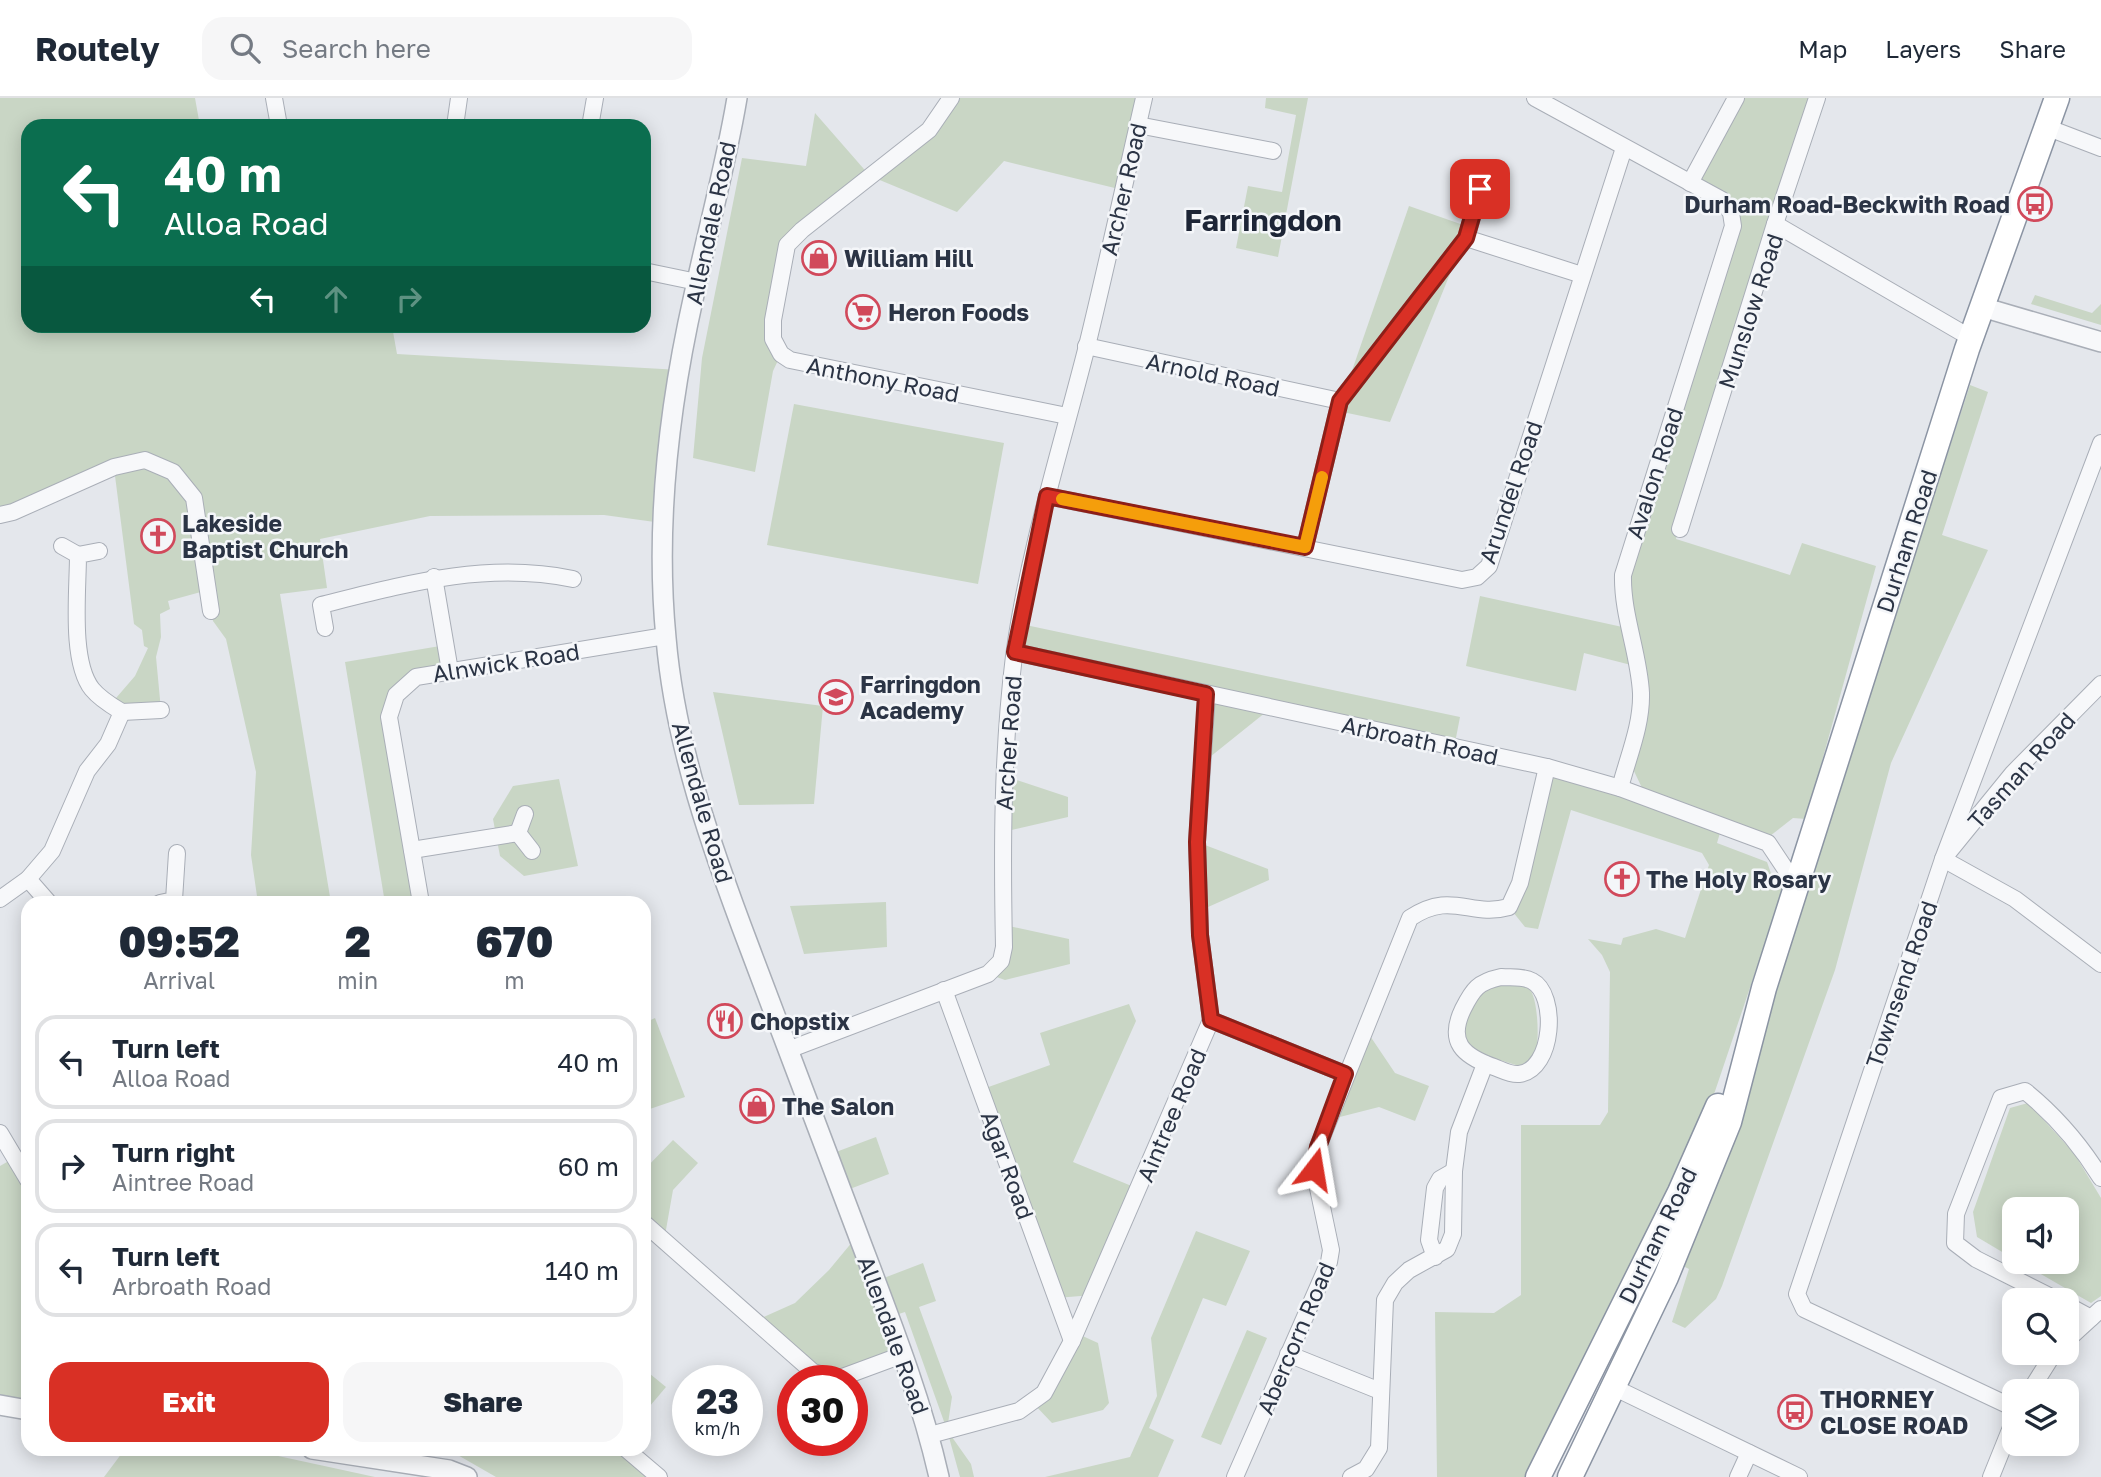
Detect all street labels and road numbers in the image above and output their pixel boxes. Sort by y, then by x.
street label: Archer Road [1094,120,1152,258]
street label: Allendale Road [679,139,741,307]
street label: Munslow Road [1712,230,1788,392]
street label: Arnold Road [1144,346,1282,402]
street label: Anthony Road [804,350,962,408]
street label: Avalon Road [1620,404,1688,542]
street label: Arundel Road [1472,417,1548,567]
street label: Durham Road [1870,466,1942,616]
street label: Alnwick Road [430,637,582,687]
street label: Archer Road [989,675,1027,811]
street label: Tasman Road [1961,706,2081,834]
street label: Arbroath Road [1339,710,1501,770]
street label: Allendale Road [667,718,739,886]
street label: Townsend Road [1859,897,1943,1071]
street label: Aintree Road [1130,1044,1212,1186]
street label: Agar Road [975,1107,1041,1223]
street label: Durham Road [1612,1162,1702,1308]
street label: Allendale Road [852,1252,936,1418]
street label: Abercorn Road [1250,1257,1340,1419]

